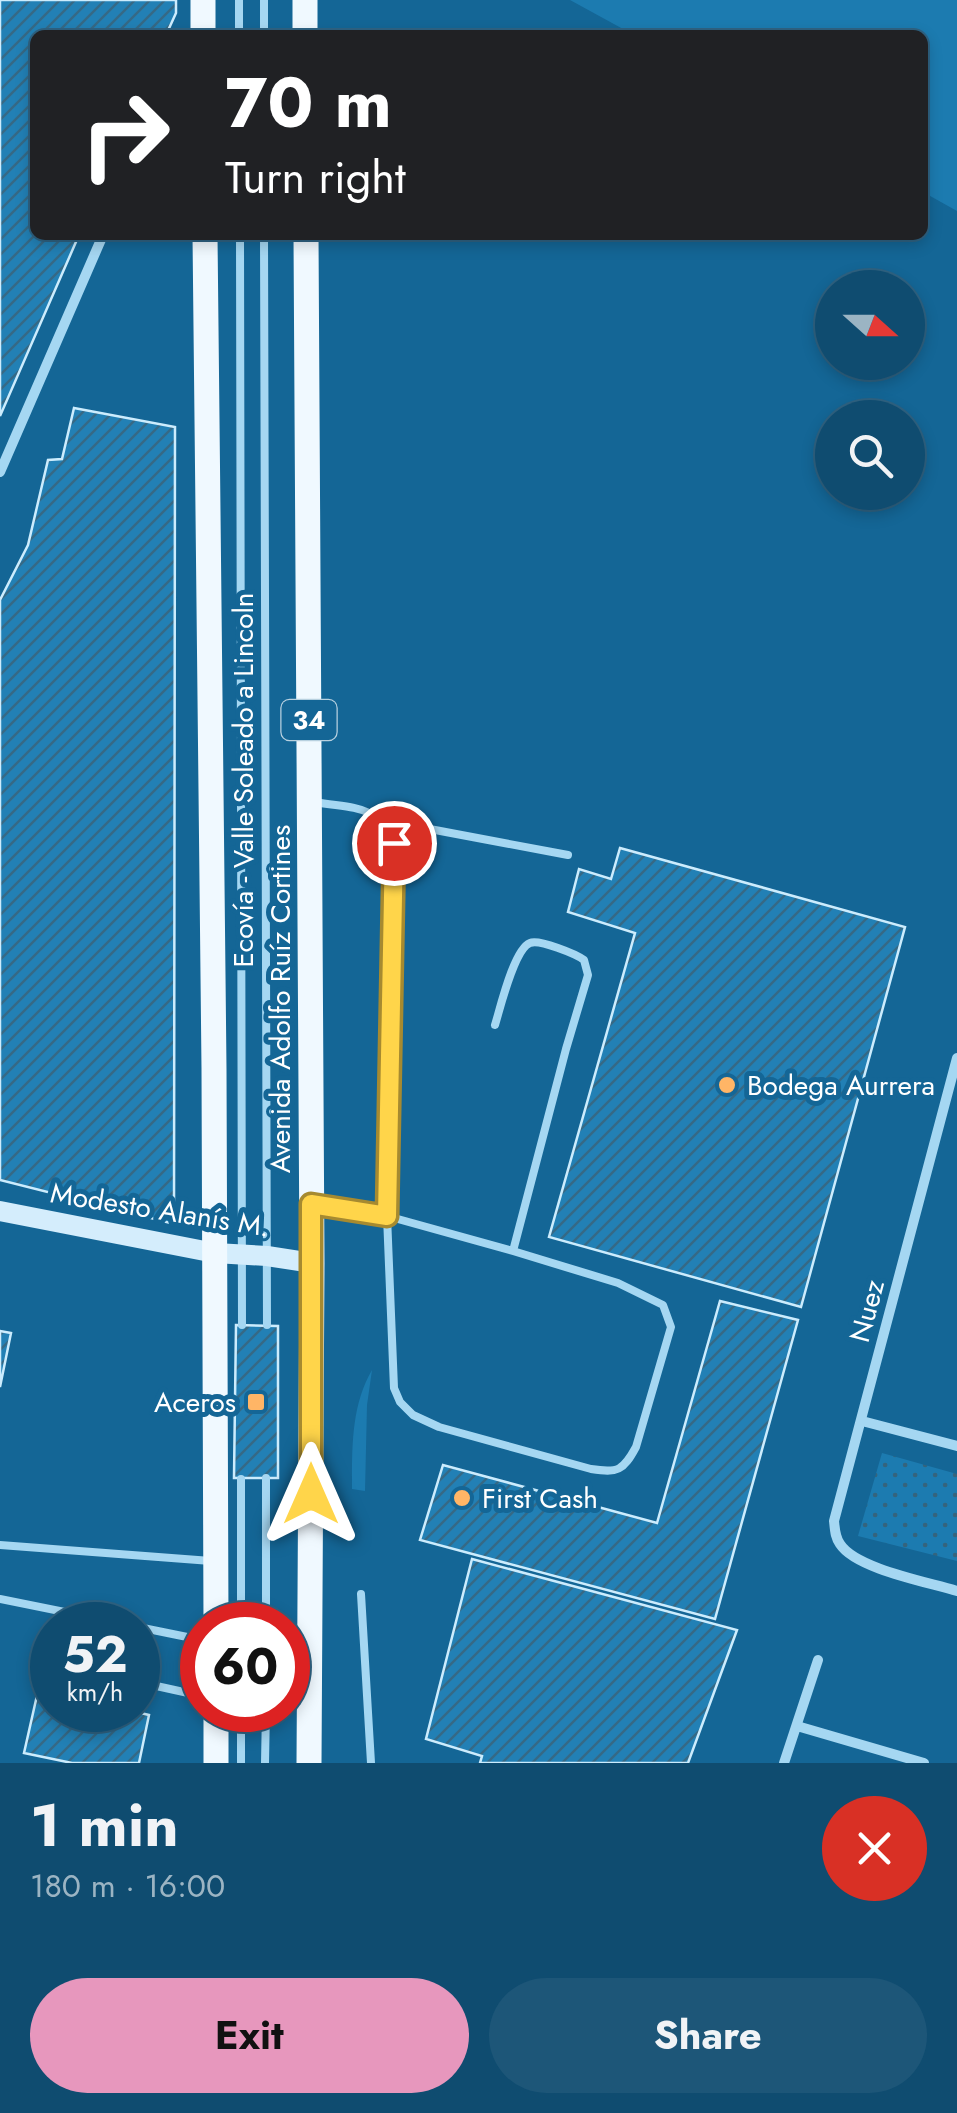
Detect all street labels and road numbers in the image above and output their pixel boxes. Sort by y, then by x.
street label: Ecovía - Valle Soleado a Lincoln [223,592,264,968]
road number: 34 [282,700,336,740]
street label: Avenida Adolfo Ruíz Cortines [260,825,301,1173]
street label: Modesto Alanís M. [48,1172,272,1248]
street label: Nuez [839,1275,895,1347]

